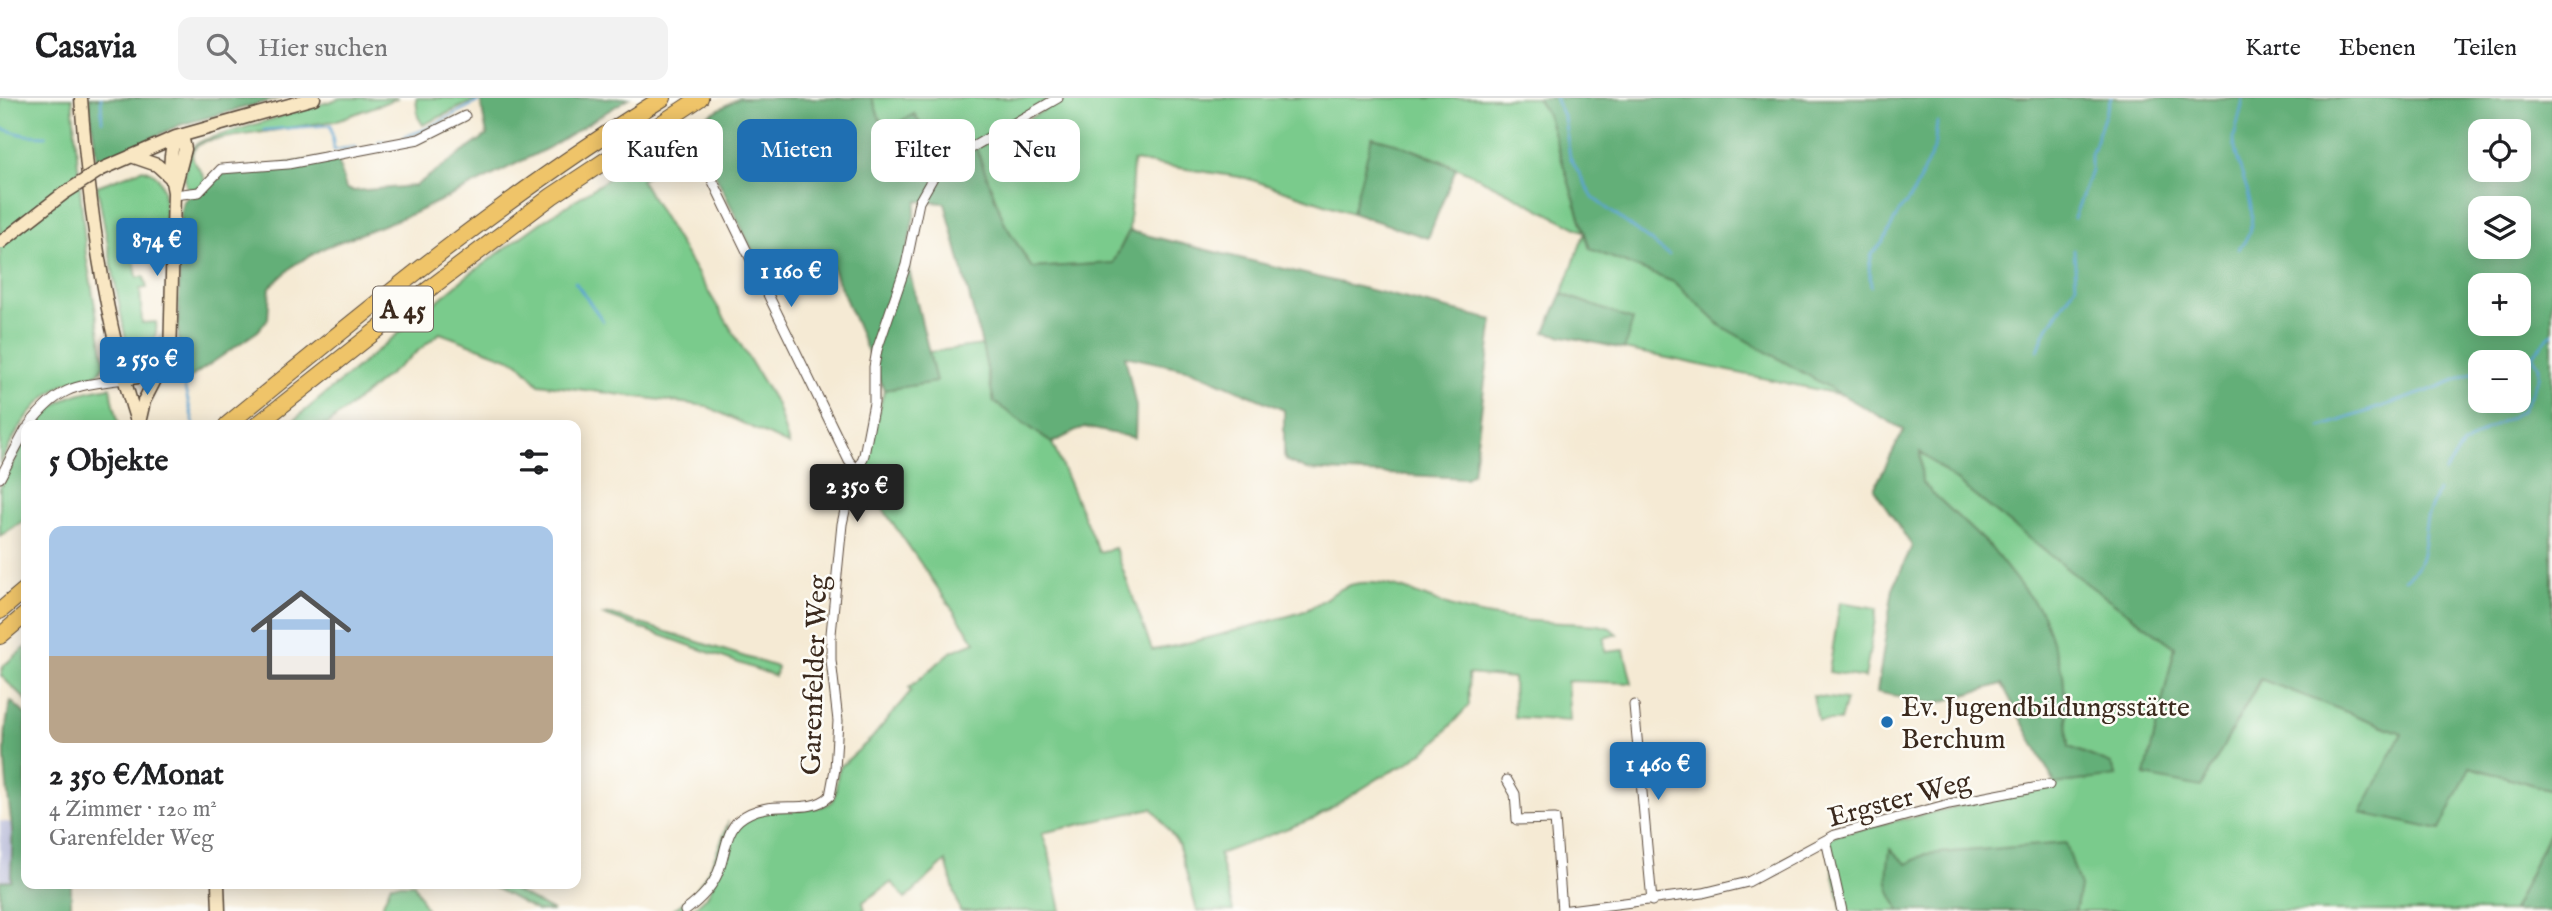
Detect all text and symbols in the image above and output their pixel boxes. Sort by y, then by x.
search box [178,17,668,80]
text: Casavia [35,27,136,69]
icon: search [202,29,240,67]
text: Hier suchen [258,32,388,65]
text: Karte [2245,33,2301,64]
text: Ebenen [2339,33,2416,64]
text: Teilen [2454,33,2517,64]
chip: Kaufen [602,119,723,182]
chip: Mieten [737,119,857,182]
chip: Filter [871,119,975,182]
chip: Neu [989,119,1080,182]
map controls [2468,119,2531,413]
button: locate [2468,119,2531,182]
button: layers [2468,196,2531,259]
pin: 874 € [108,218,206,278]
text: 874 € [132,226,182,255]
pin: 1 160 € [726,250,856,309]
text: 1 160 € [760,257,822,286]
button: + [2468,273,2531,336]
road number: A 45 [373,286,433,331]
pin: 2 550 € [82,338,212,397]
text: 2 550 € [116,345,178,374]
button: − [2468,350,2531,413]
text: 5 Objekte [49,443,168,481]
icon: filters [515,443,553,481]
pin: 2 350 € [792,464,922,524]
text: 2 350 € [826,472,888,501]
icon: home [238,572,364,698]
street label: Garenfelder Weg [795,574,837,776]
place label: Ev. Jugendbildungsstätte Berchum [1901,691,2190,758]
marker: Ev. Jugendbildungsstätte Berchum [1879,714,1895,730]
pin: 1 460 € [1593,742,1723,802]
text: 1 460 € [1626,750,1690,779]
text: 2 350 €/Monat [49,757,224,795]
street label: Ergster Weg [1824,764,1976,836]
text: 4 Zimmer · 120 m² [49,795,217,824]
text: Garenfelder Weg [49,824,214,853]

